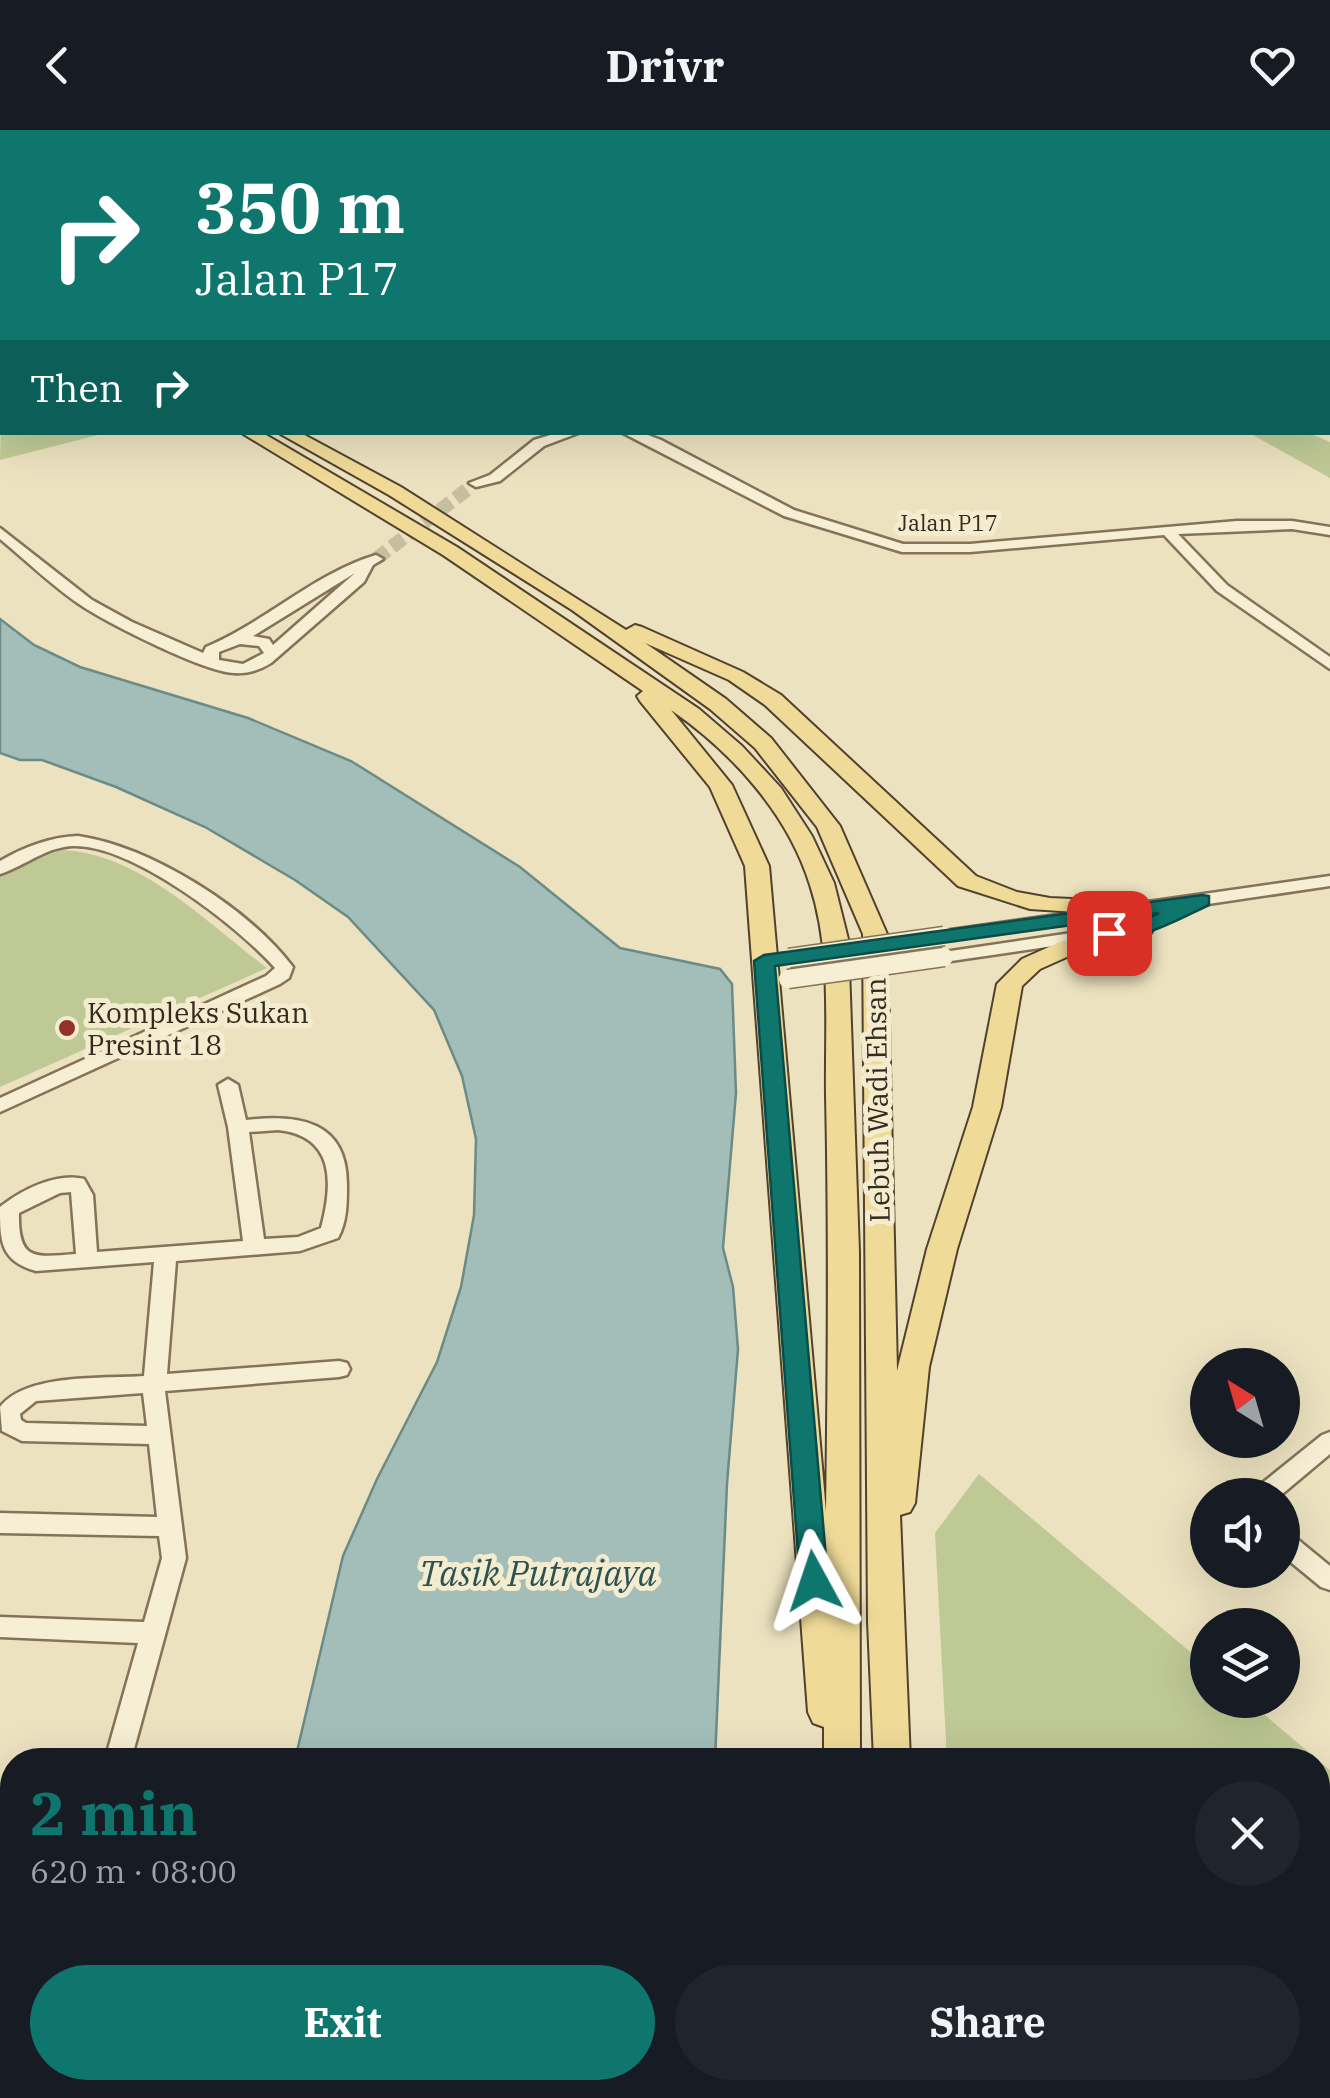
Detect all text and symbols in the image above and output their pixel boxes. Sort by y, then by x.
text: Drivr [606,36,724,94]
icon: back [30,38,85,93]
icon: heart [1245,38,1300,93]
text: 350 m [195,161,405,252]
icon: right [30,170,160,300]
text: Jalan P17 [195,249,399,307]
icon: right [143,360,198,415]
text: Then [30,363,123,412]
street label: Jalan P17 [898,508,998,537]
pin [1067,891,1152,976]
icon: arrive [1082,906,1137,961]
street label: Lebuh Wadi Ehsan [856,977,898,1223]
place label: Kompleks Sukan Presint 18 [87,994,309,1063]
marker: Kompleks Sukan Presint 18 [56,1017,78,1039]
north arrow [1190,1348,1300,1458]
map controls [1190,1348,1300,1718]
button: sound [1190,1478,1300,1588]
position arrow [762,1529,866,1633]
water label: Tasik Putrajaya [419,1550,657,1596]
button: layers [1190,1608,1300,1718]
text: 2 min [30,1773,198,1852]
button: close [1195,1781,1300,1886]
text: 620 m · 08:00 [30,1850,237,1892]
button: Exit [30,1965,655,2080]
button: Share [675,1965,1300,2080]

